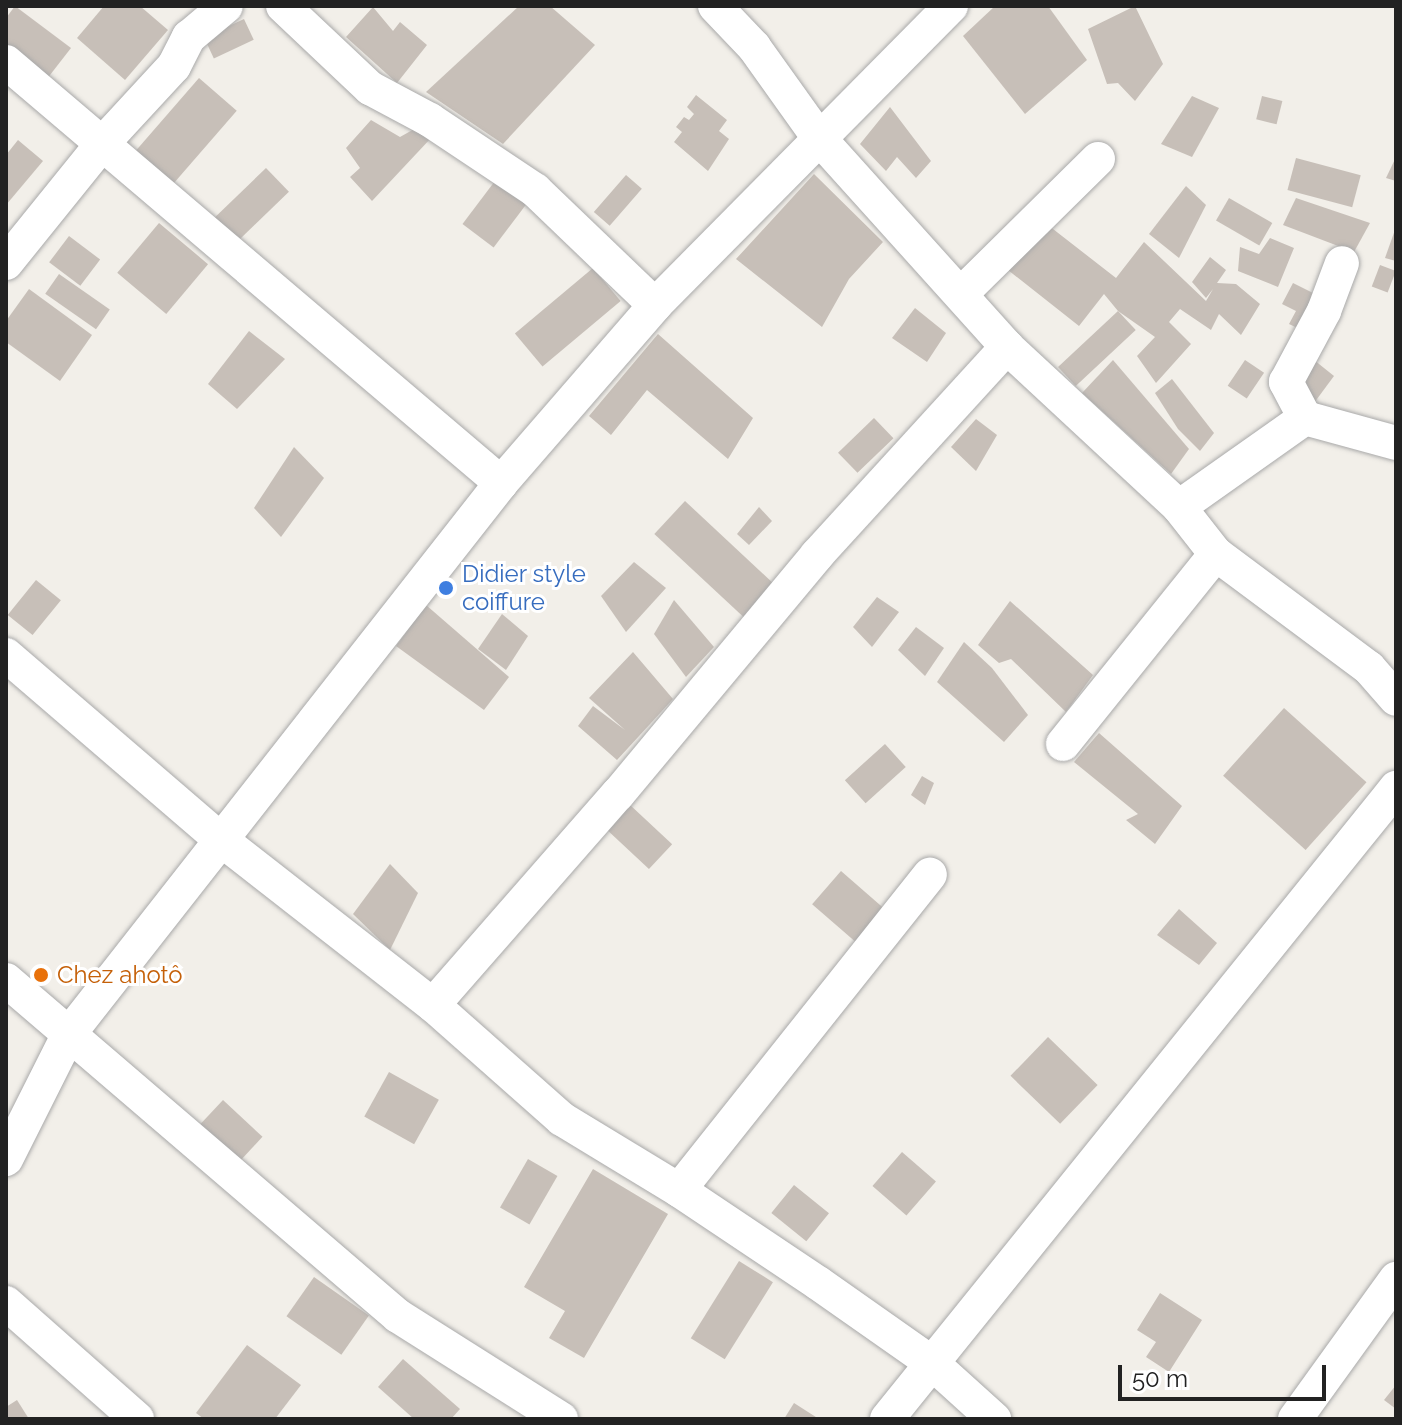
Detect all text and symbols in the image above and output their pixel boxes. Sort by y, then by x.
place label: Didier style coiffure [462,560,586,616]
marker: Didier style coiffure [437,579,455,597]
place label: Chez ahotô [57,961,183,989]
marker: Chez ahotô [32,966,50,984]
scale bar [1122,1349,1330,1399]
text: 50 m [1132,1364,1188,1393]

